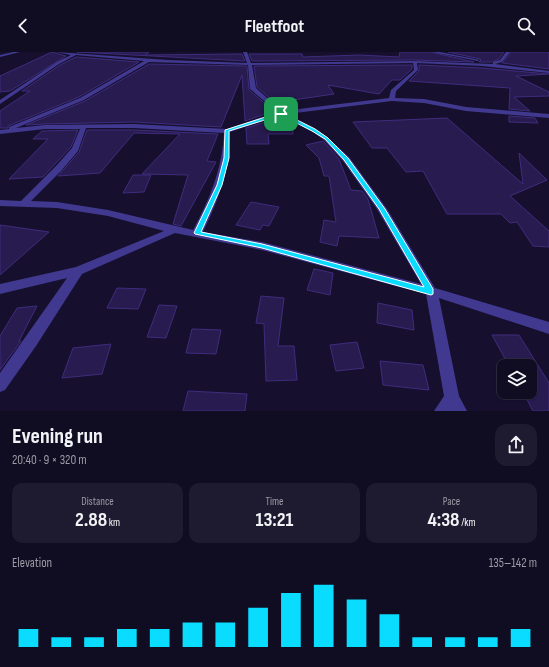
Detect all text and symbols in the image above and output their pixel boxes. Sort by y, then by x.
icon: back [12,15,34,37]
icon: search [515,15,537,37]
text: Fleetfoot [245,16,304,37]
pin [264,97,298,131]
icon: arrive [270,103,292,125]
map controls [497,359,537,399]
button: layers [497,359,537,399]
text: Evening run [12,423,103,450]
button: share [495,424,537,466]
text: 20:40 · 9 × 320 m [12,452,87,468]
text: Distance [81,495,114,508]
text: Time [266,495,284,508]
text: Pace [443,495,460,508]
text: 2.88 [75,508,107,532]
text: 13:21 [256,508,293,532]
text: 4:38 [427,508,460,532]
text: km [107,516,120,529]
text: /km [460,516,476,529]
text: Elevation [12,555,52,571]
text: 135–142 m [489,555,537,571]

